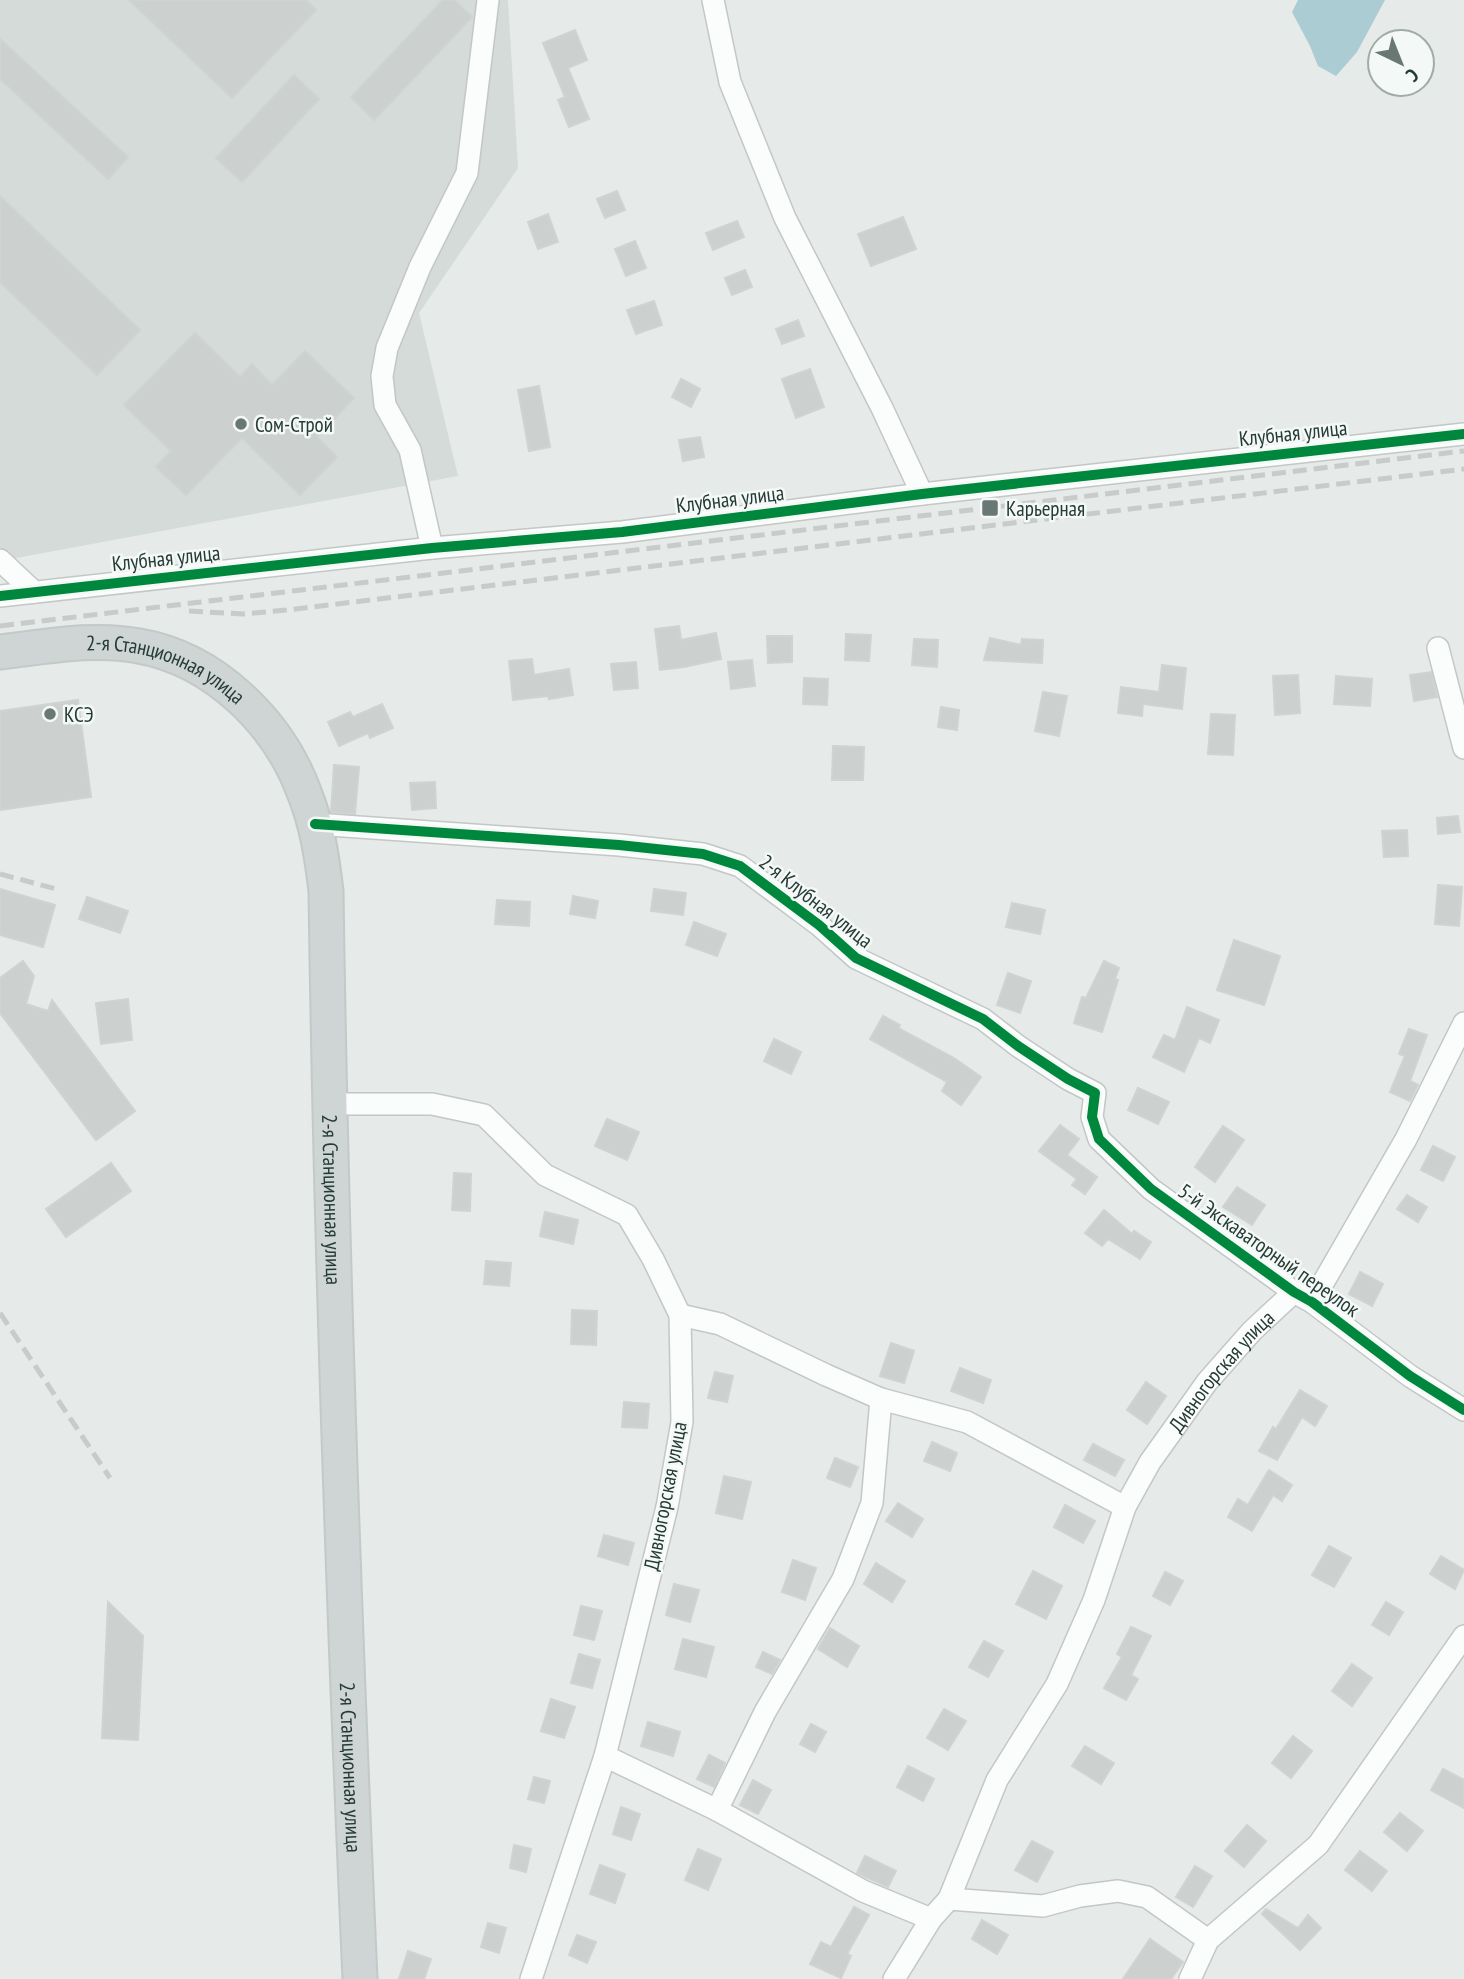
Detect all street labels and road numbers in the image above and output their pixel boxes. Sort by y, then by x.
street label: Клубная улица [1238,414,1348,452]
street label: Клубная улица [674,479,786,519]
street label: Клубная улица [111,539,221,577]
street label: 2-я Станционная улица [86,629,251,710]
street label: 2-я Клубная улица [754,848,878,954]
street label: 2-я Станционная улица [317,1114,348,1285]
street label: 5-й Экскаваторный переулок [1173,1177,1365,1323]
street label: Дивногорская улица [1162,1304,1280,1437]
street label: Дивногорская улица [637,1419,693,1573]
street label: 2-я Станционная улица [334,1681,368,1853]

